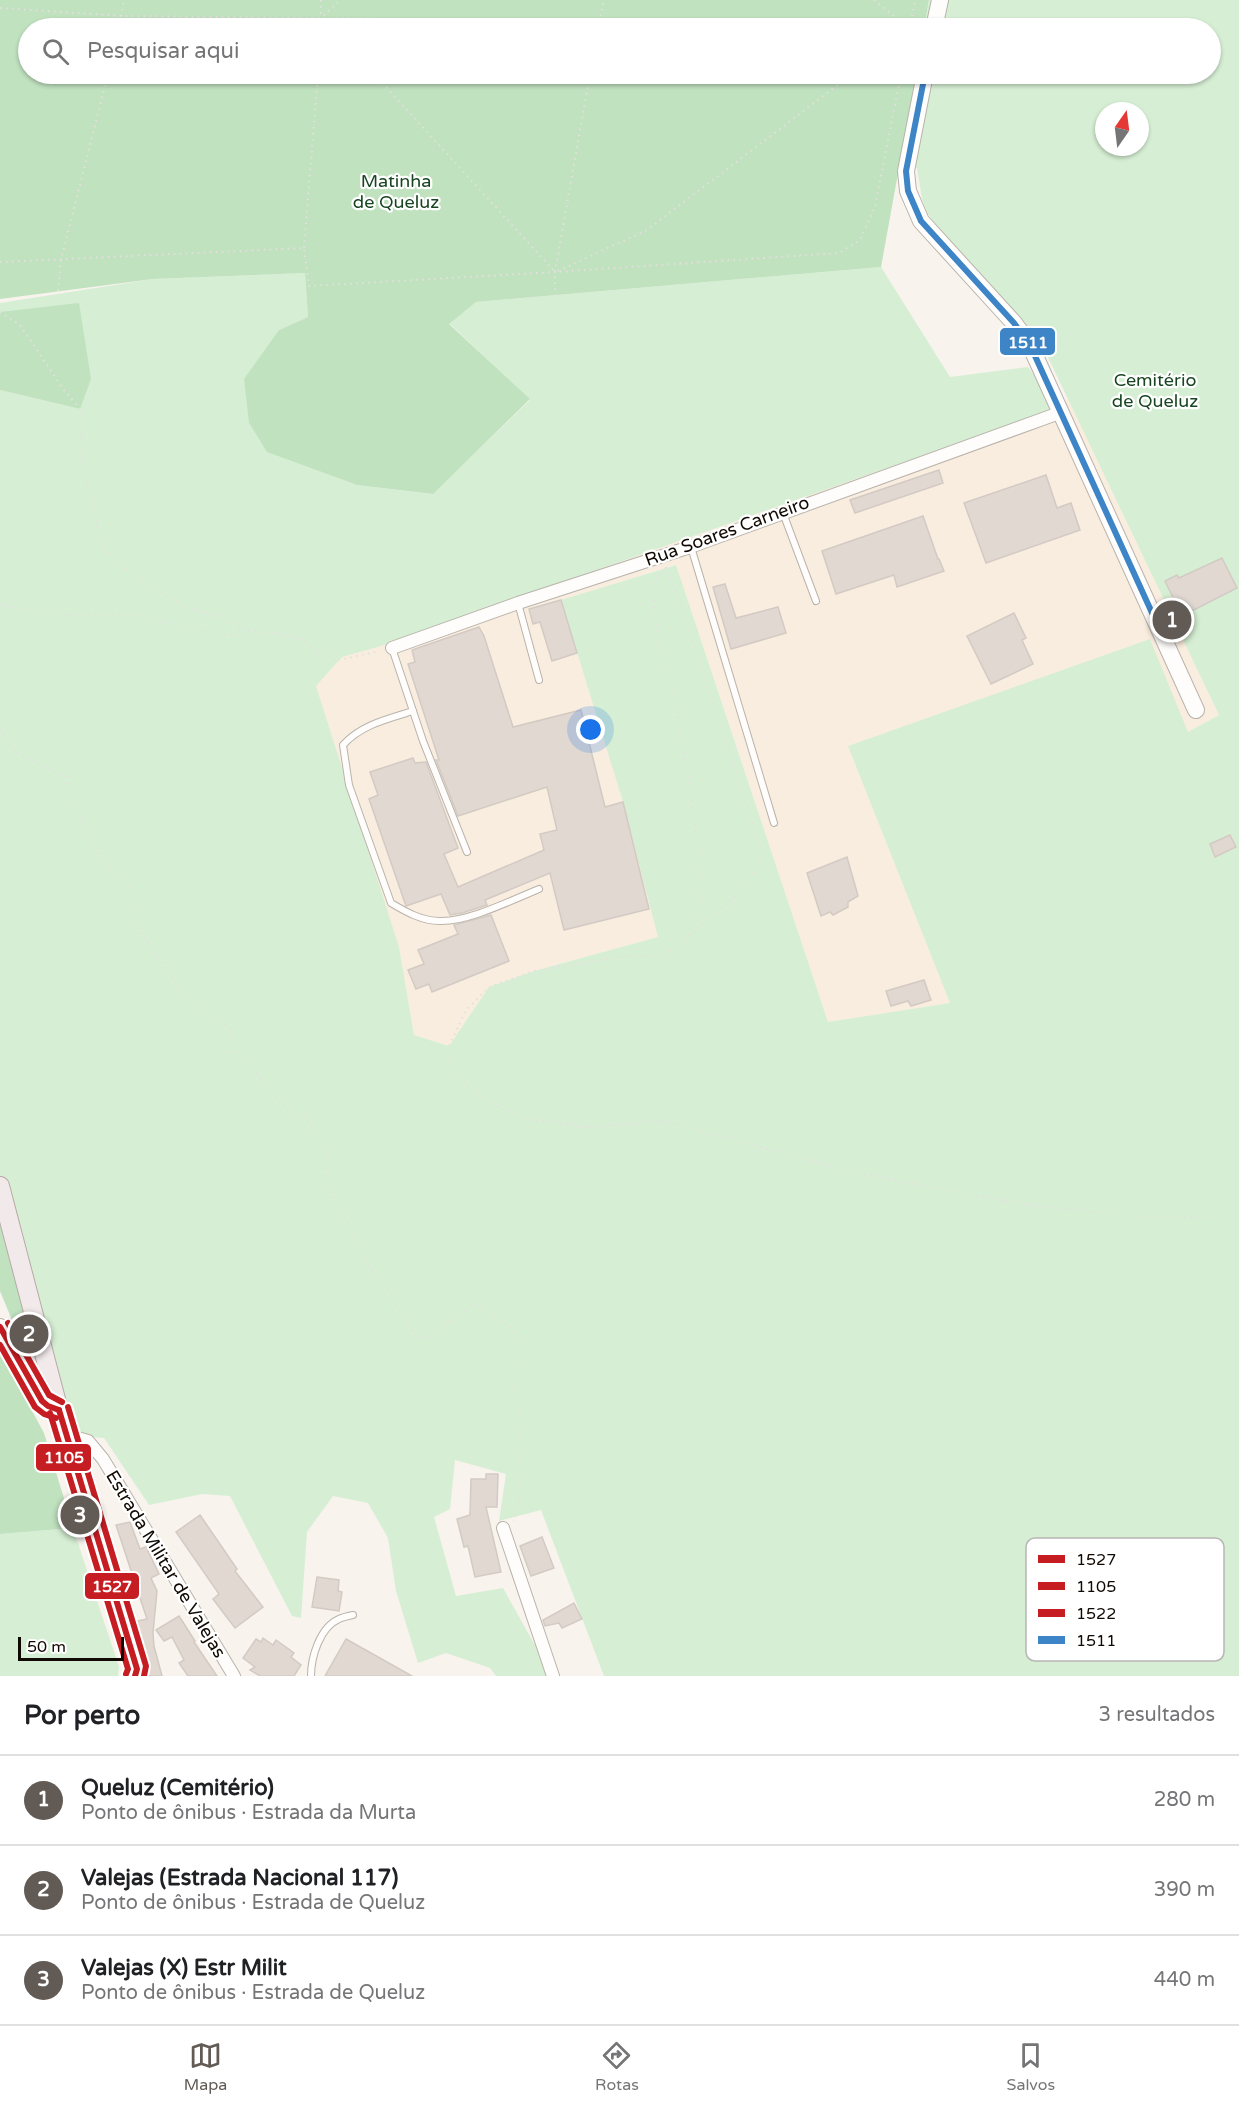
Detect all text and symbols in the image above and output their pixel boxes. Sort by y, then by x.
search box [18,18,1221,84]
icon: search [39,35,72,68]
text: Pesquisar aqui [87,38,239,64]
north arrow [1095,102,1149,156]
park label: Matinha de Queluz [353,170,439,213]
line badge: 1511 [999,327,1056,356]
text: 1511 [1008,333,1048,353]
park label: Cemitério de Queluz [1112,369,1198,412]
street label: Rua Soares Carneiro [642,491,812,571]
pin: 1 [1152,598,1192,642]
your location [576,715,605,744]
pin: 2 [9,1312,48,1356]
line badge: 1105 [35,1443,92,1472]
text: 1105 [44,1448,84,1468]
street label: Estrada Militar de Valejas [101,1466,231,1662]
pin: 3 [60,1492,100,1538]
legend [1026,1538,1224,1661]
text: 1527 [1076,1550,1116,1570]
line badge: 1527 [84,1572,140,1600]
text: 1527 [92,1577,132,1597]
text: 1105 [1076,1577,1116,1597]
text: 1522 [1076,1604,1116,1624]
text: 1511 [1076,1631,1116,1651]
scale bar [18,1634,124,1662]
text: 50 m [27,1637,66,1657]
text: Por perto [24,1700,140,1731]
text: 3 resultados [1099,1703,1215,1727]
text: Queluz (Cemitério) [81,1775,274,1801]
text: 1 [37,1788,50,1812]
text: 280 m [1154,1788,1215,1812]
text: Ponto de ônibus · Estrada da Murta [81,1801,416,1825]
text: Valejas (Estrada Nacional 117) [81,1865,398,1891]
text: 2 [37,1878,50,1902]
text: 390 m [1154,1878,1215,1902]
text: Ponto de ônibus · Estrada de Queluz [81,1891,425,1915]
text: Valejas (X) Estr Milit [81,1955,287,1981]
text: 3 [37,1968,50,1992]
text: 440 m [1154,1968,1215,1992]
text: Ponto de ônibus · Estrada de Queluz [81,1981,425,2005]
tab: Mapa [184,2039,227,2095]
tab: Rotas [595,2039,639,2095]
tab: Salvos [1007,2039,1055,2095]

